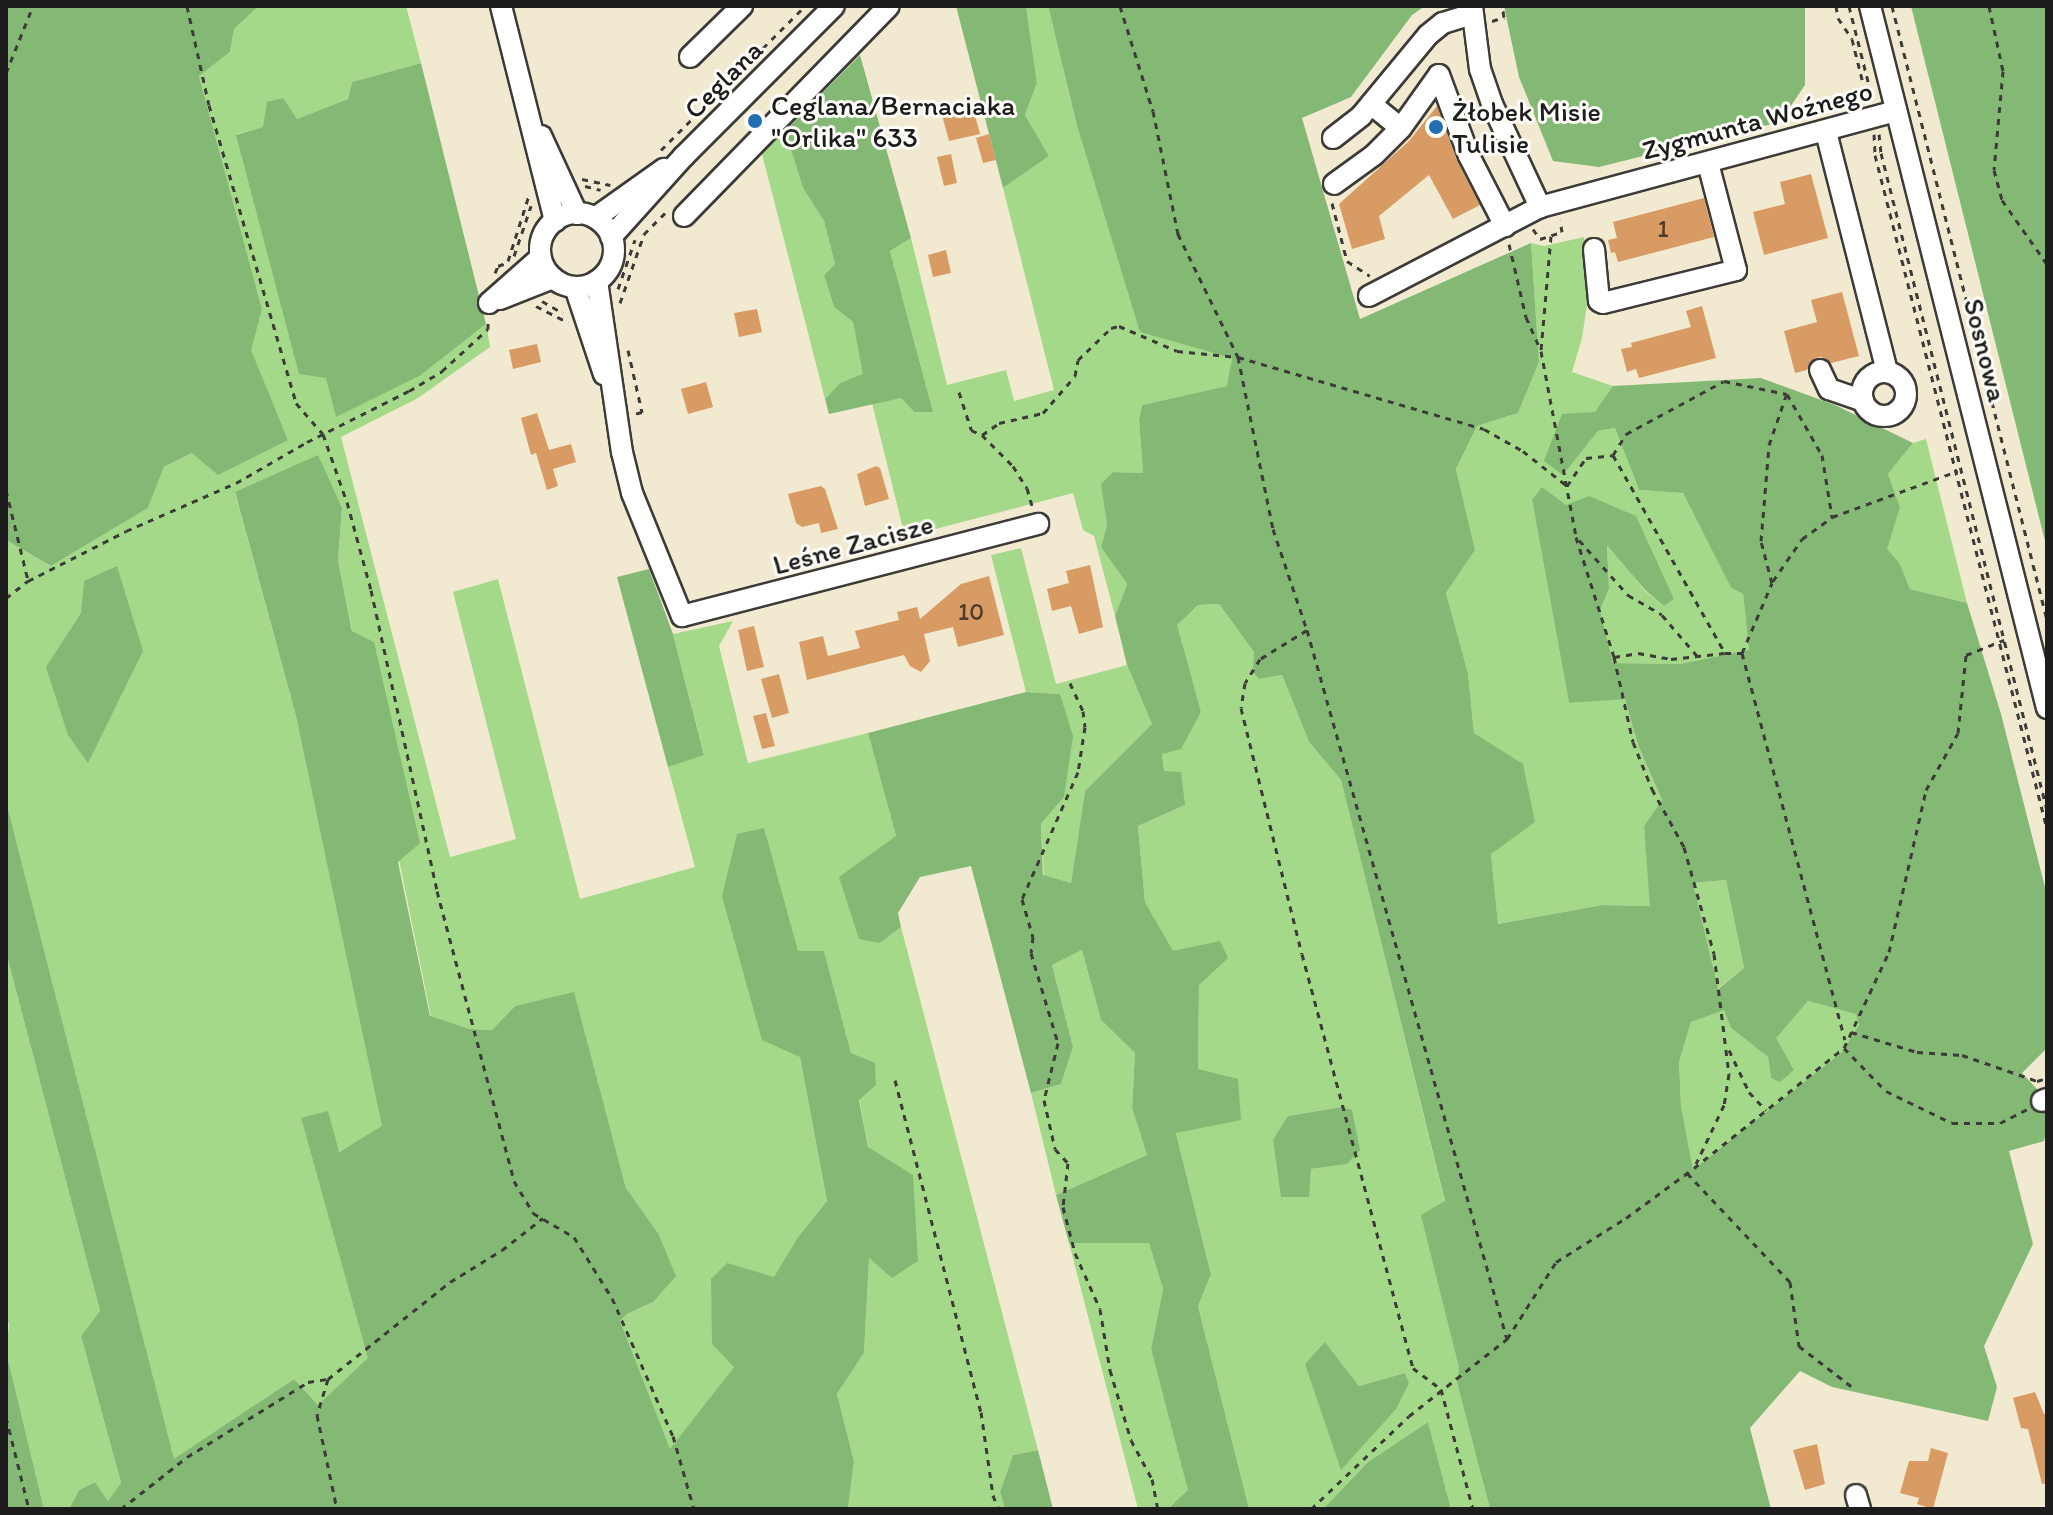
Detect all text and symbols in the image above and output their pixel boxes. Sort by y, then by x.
street label: Ceglana [677,33,769,125]
street label: Zygmunta Woźnego [1639,73,1875,167]
place label: Ceglana/Bernaciaka "Orlika" 633 [771,88,1015,154]
place label: Żłobek Misie Tulisie [1452,94,1601,160]
marker: Ceglana/Bernaciaka "Orlika" 633 [746,112,764,130]
marker: Żłobek Misie Tulisie [1427,118,1445,136]
house number: 1 [1657,215,1669,243]
street label: Sosnowa [1957,295,2015,405]
street label: Leśne Zacisze [769,506,937,582]
house number: 10 [958,598,984,626]

